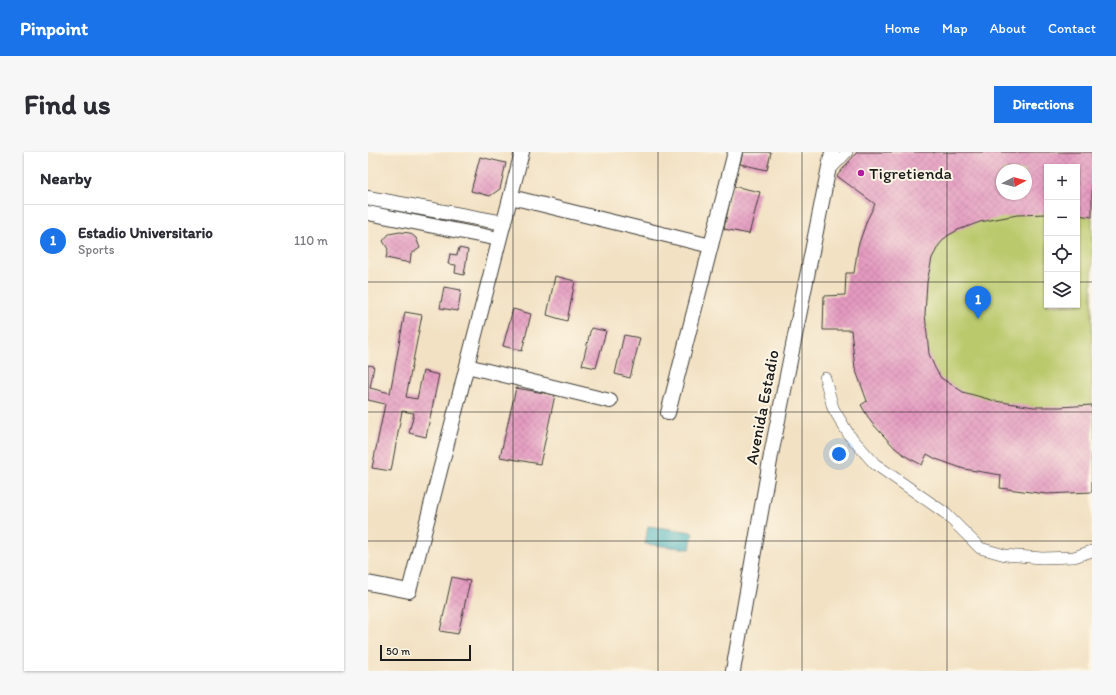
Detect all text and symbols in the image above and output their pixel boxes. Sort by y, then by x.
text: Pinpoint [20,17,88,40]
text: Home [885,20,920,37]
text: Map [942,20,968,37]
text: About [990,20,1026,37]
text: Contact [1048,20,1096,37]
button: Directions [994,86,1092,123]
text: Find us [24,87,111,121]
place label: Tigretienda [869,163,952,183]
north arrow [996,164,1032,200]
map controls [1044,164,1080,308]
button: + [1044,164,1080,200]
text: Nearby [40,168,92,188]
marker: Tigretienda [856,168,866,178]
button: − [1044,200,1080,236]
text: Estadio Universitario [78,224,213,242]
text: 1 [50,233,56,248]
text: 110 m [294,233,328,248]
button: locate [1044,236,1080,272]
text: Sports [78,242,114,257]
button: layers [1044,272,1080,308]
pin: 1 [965,286,991,319]
street label: Avenida Estadio [741,348,783,466]
your location [829,444,849,464]
scale bar [380,643,471,662]
text: 50 m [386,645,410,658]

